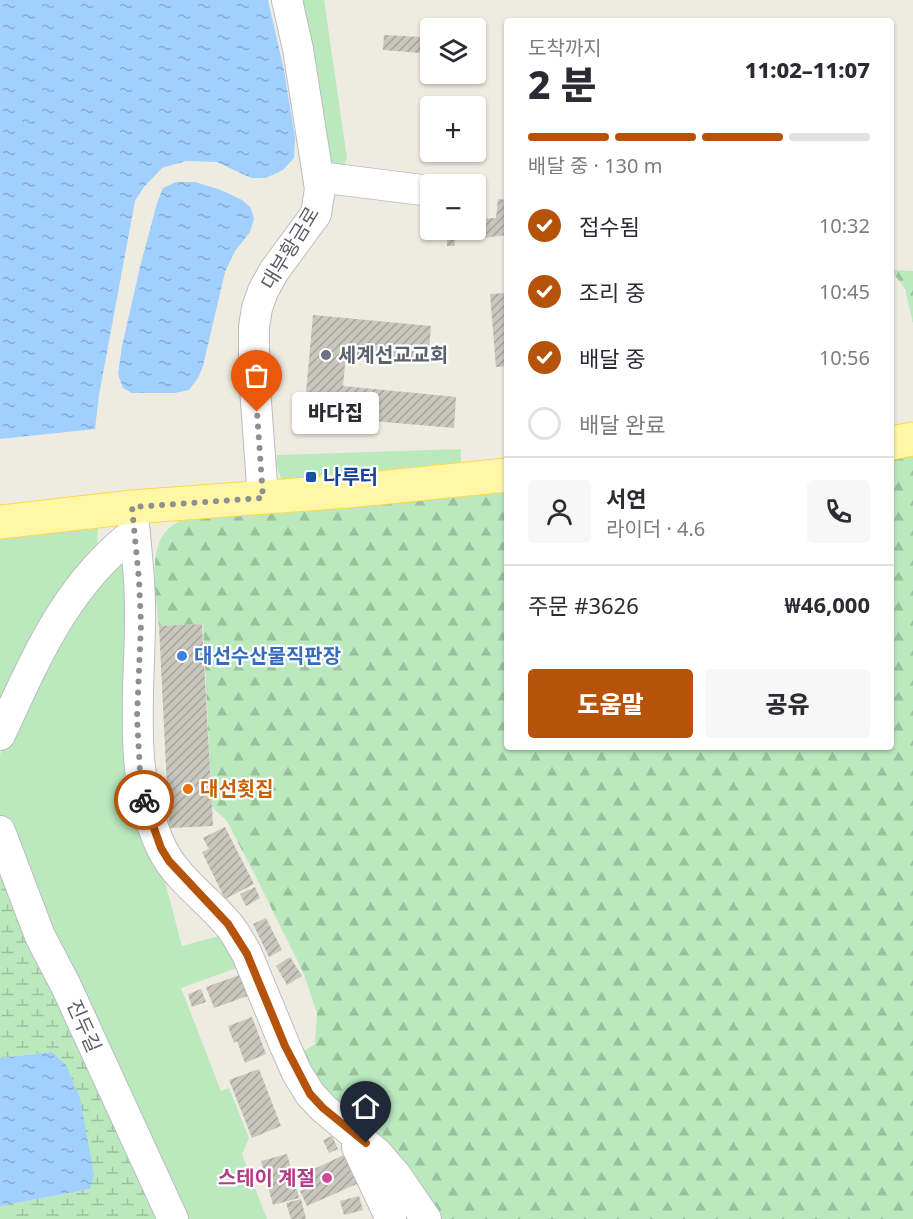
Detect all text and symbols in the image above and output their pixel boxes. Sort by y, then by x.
map controls [420,18,486,240]
button: layers [420,18,486,84]
text: 도착까지 [528,34,602,61]
text: 11:02–11:07 [745,54,870,84]
text: 2 분 [528,57,597,110]
button: + [420,96,486,162]
text: 배달 중 · 130 m [528,152,662,179]
button: − [420,174,486,240]
street label: 대부황금로 [254,201,325,294]
icon: check [528,209,561,242]
text: 접수됨 [579,211,640,241]
text: 10:32 [819,212,870,239]
icon: check [528,275,561,308]
text: 조리 중 [579,277,645,307]
text: 10:45 [819,278,870,305]
place label: 세계선교교회 [338,341,448,368]
icon: check [528,341,561,374]
text: 배달 중 [579,343,645,373]
text: 10:56 [819,344,870,371]
marker: 세계선교교회 [319,348,333,362]
pin [231,350,282,412]
icon: bag [240,359,273,392]
callout: 바다집 [293,391,380,433]
text: 바다집 [308,399,363,426]
text: 배달 완료 [579,409,666,439]
place label: 나루터 [323,463,378,490]
marker: 나루터 [304,470,318,484]
button: person [528,480,591,543]
button: phone [807,480,870,543]
text: 서연 [606,483,646,513]
text: 라이더 · 4.6 [606,515,705,542]
text: ₩46,000 [785,589,870,619]
text: 주문 #3626 [528,590,639,620]
place label: 대선수산물직판장 [194,642,341,669]
marker: 대선수산물직판장 [175,649,189,663]
button: 도움말 [528,669,693,738]
button: 공유 [705,669,870,738]
courier [114,770,174,830]
place label: 대선횟집 [200,775,274,802]
marker: 대선횟집 [181,782,195,796]
icon: bike [128,784,161,817]
street label: 진두길 [61,995,108,1057]
pin [340,1081,391,1143]
icon: home [349,1090,382,1123]
place label: 스테이 계절 [218,1164,315,1191]
marker: 스테이 계절 [320,1171,334,1185]

